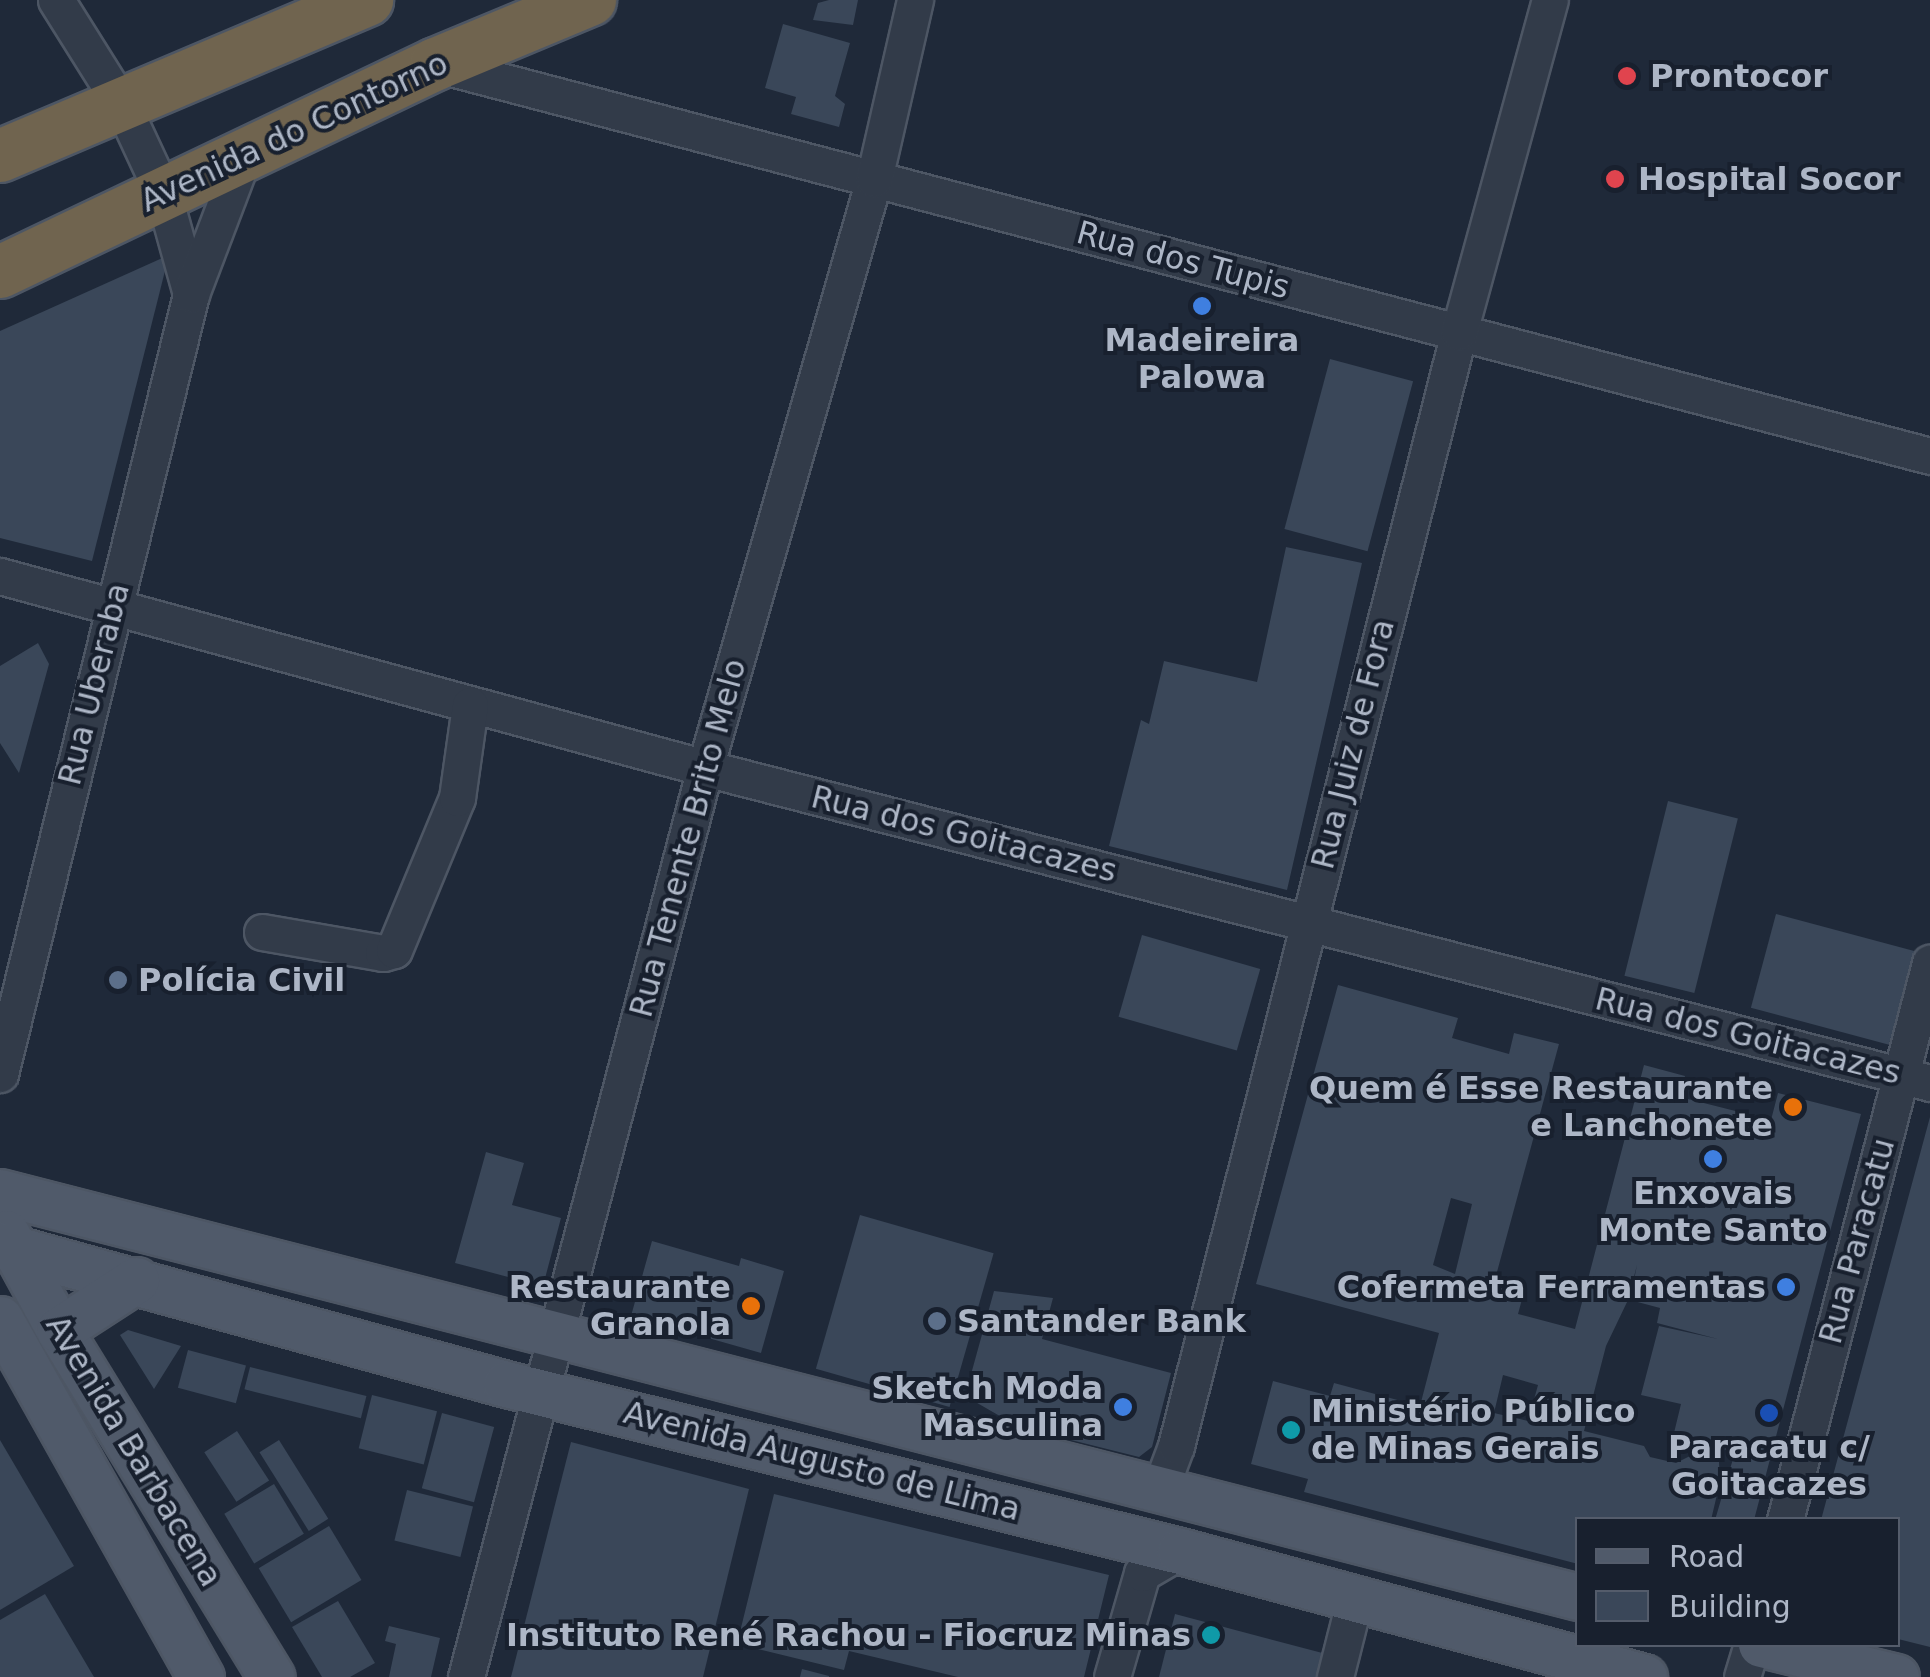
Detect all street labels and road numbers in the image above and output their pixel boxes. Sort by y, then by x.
street label: Avenida do Contorno [134,44,454,220]
street label: Rua dos Tupis [1073,213,1293,307]
street label: Rua Uberaba [50,579,138,789]
street label: Rua Juiz de Fora [1303,615,1403,873]
street label: Rua Tenente Brito Melo [622,655,754,1021]
street label: Rua dos Goitacazes [807,777,1121,891]
street label: Rua dos Goitacazes [1591,979,1905,1093]
street label: Rua Paracatu [1811,1134,1903,1348]
street label: Avenida Barbacena [38,1308,230,1594]
street label: Avenida Augusto de Lima [620,1393,1024,1529]

